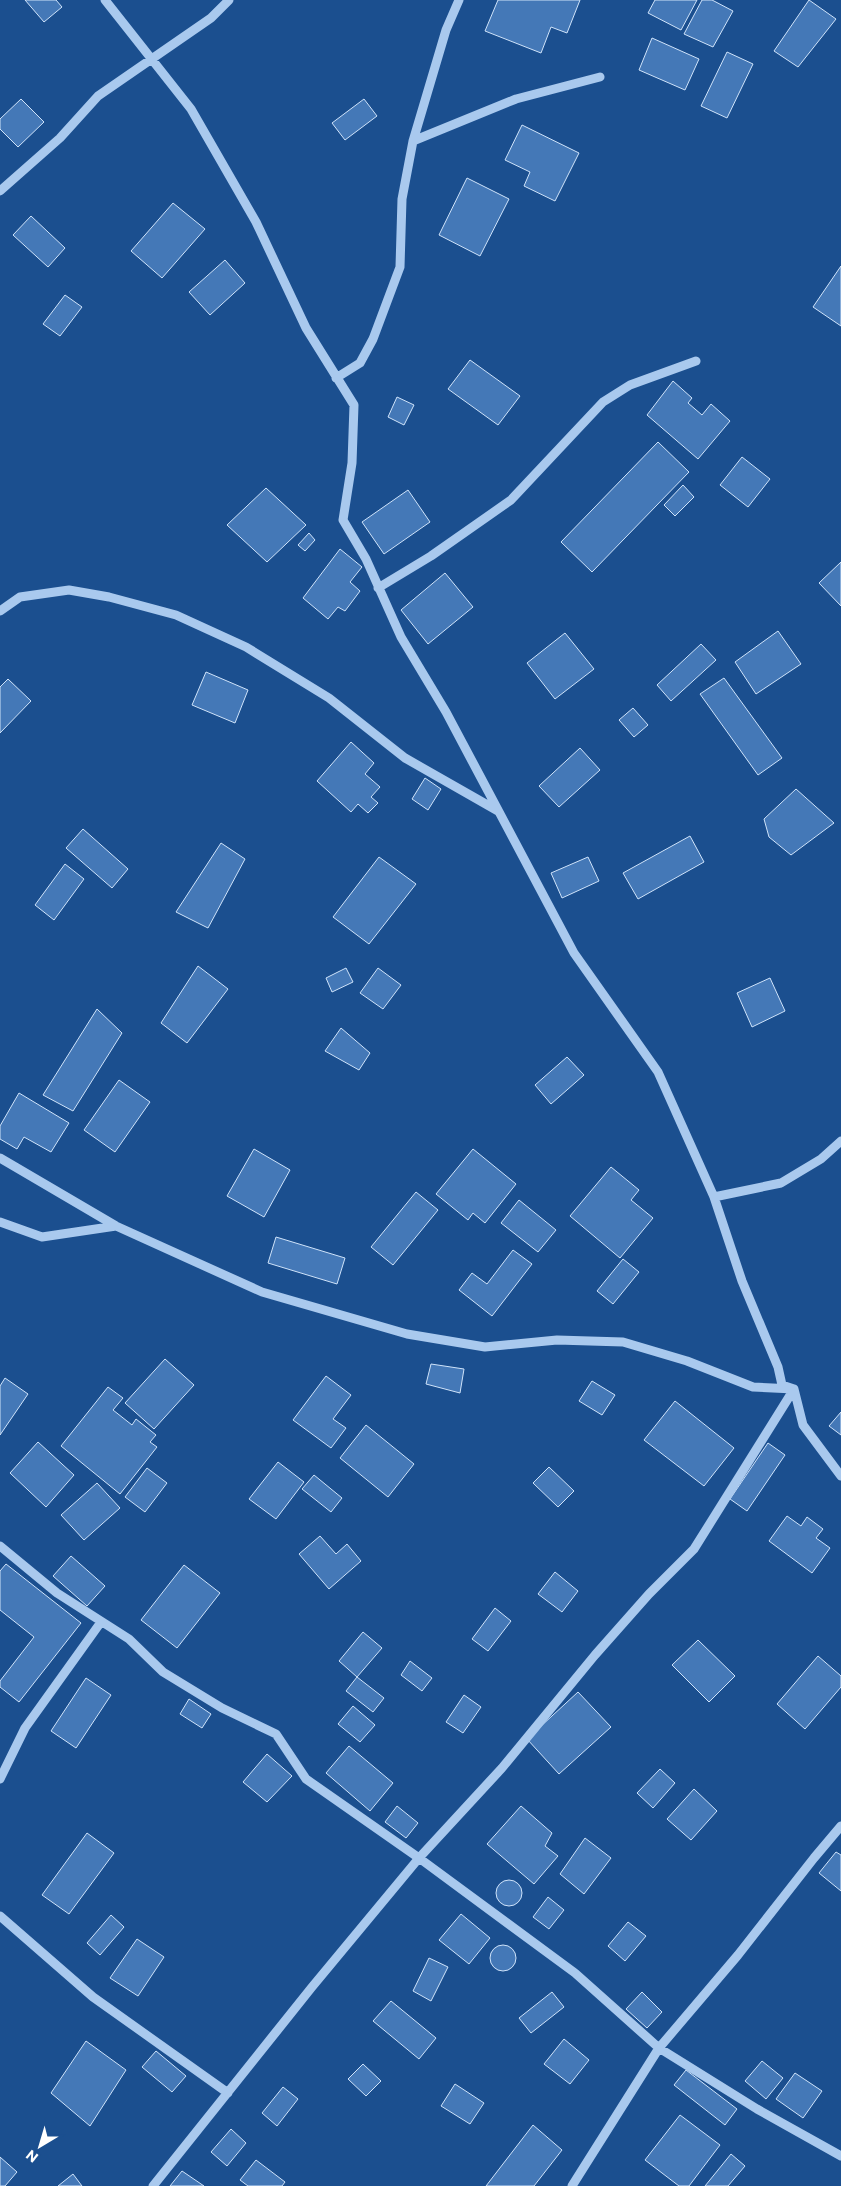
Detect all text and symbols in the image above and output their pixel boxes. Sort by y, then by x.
north arrow [15,2121,65,2171]
text: N [22,2147,41,2167]

